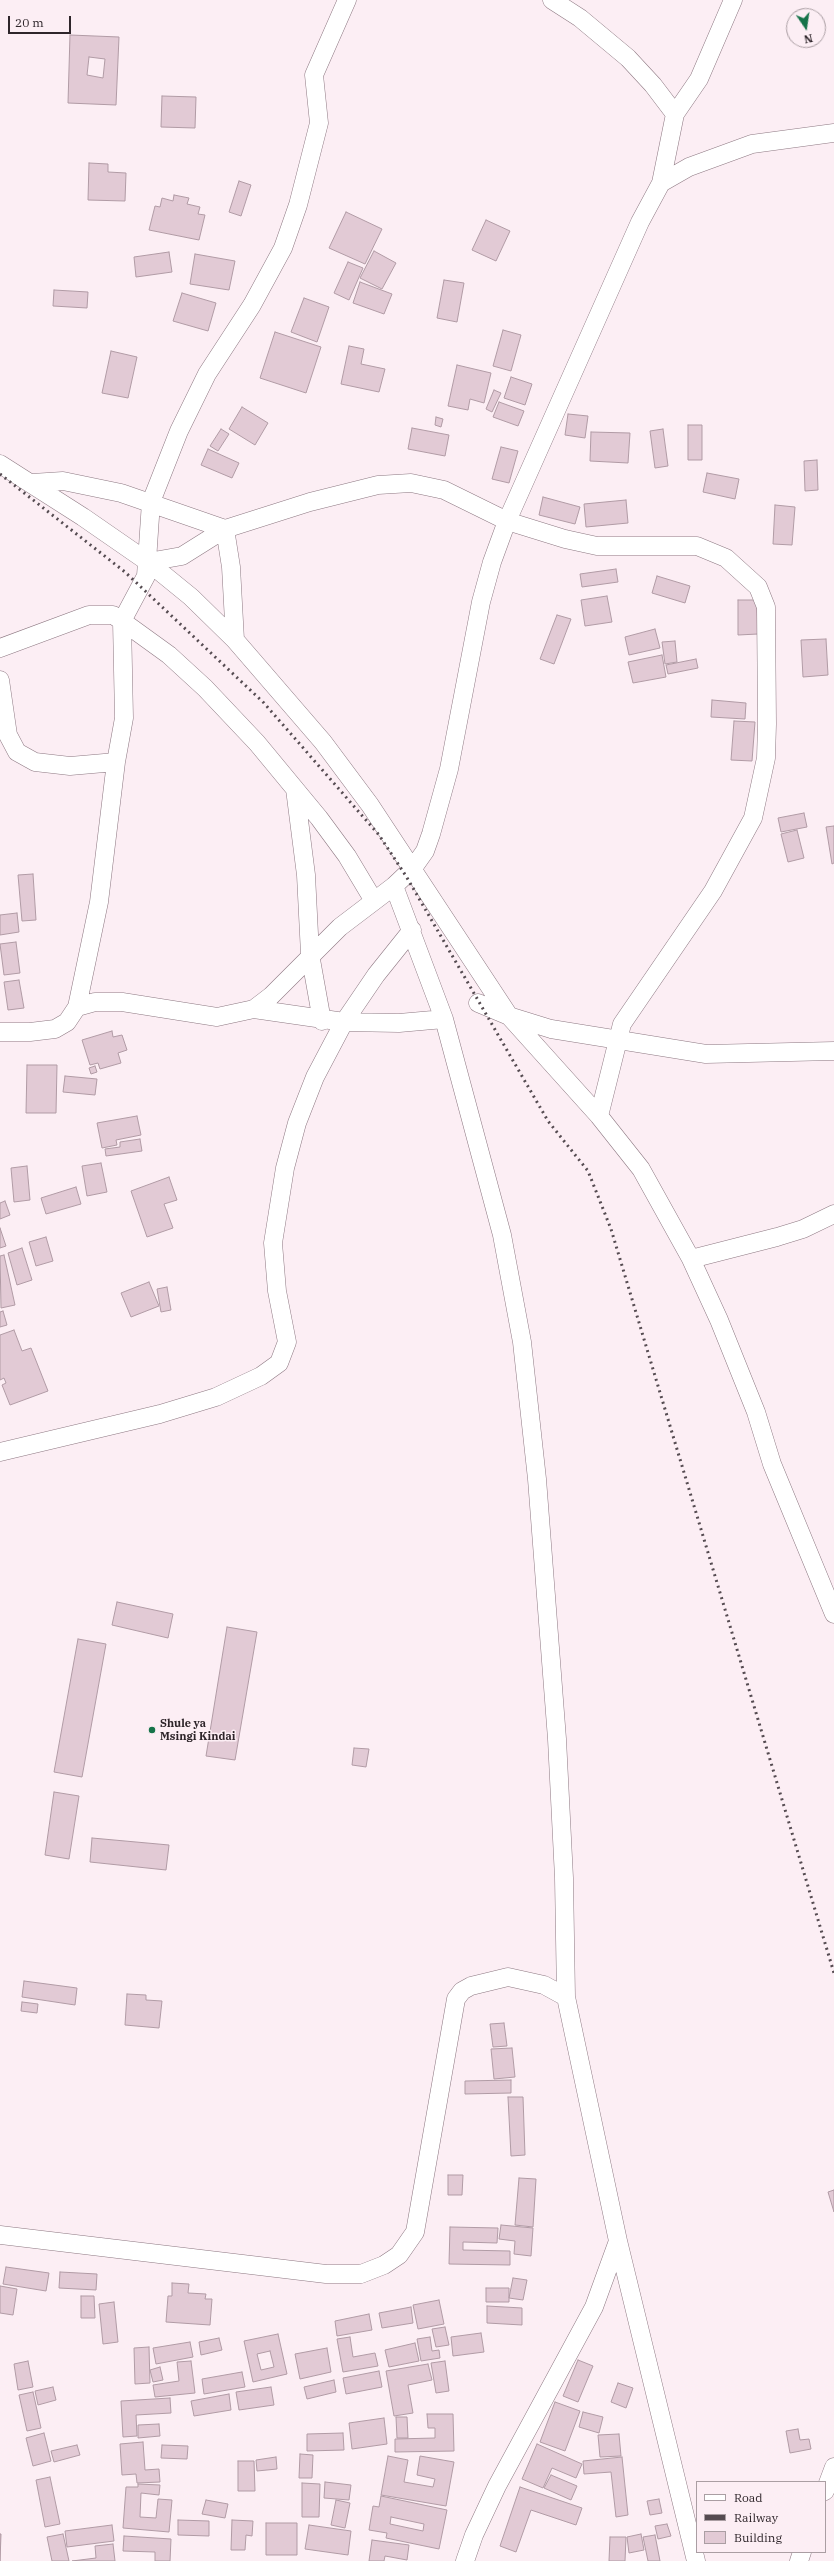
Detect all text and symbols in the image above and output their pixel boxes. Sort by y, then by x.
scale bar [10,8,73,34]
north arrow [786,8,826,48]
text: 20 m [15,15,44,30]
text: N [803,31,814,47]
place label: Shule ya Msingi Kindai [160,1717,235,1743]
marker: Shule ya Msingi Kindai [147,1725,157,1735]
legend [696,2481,826,2553]
text: Road [734,2490,763,2505]
text: Railway [734,2510,778,2525]
text: Building [734,2530,782,2545]

